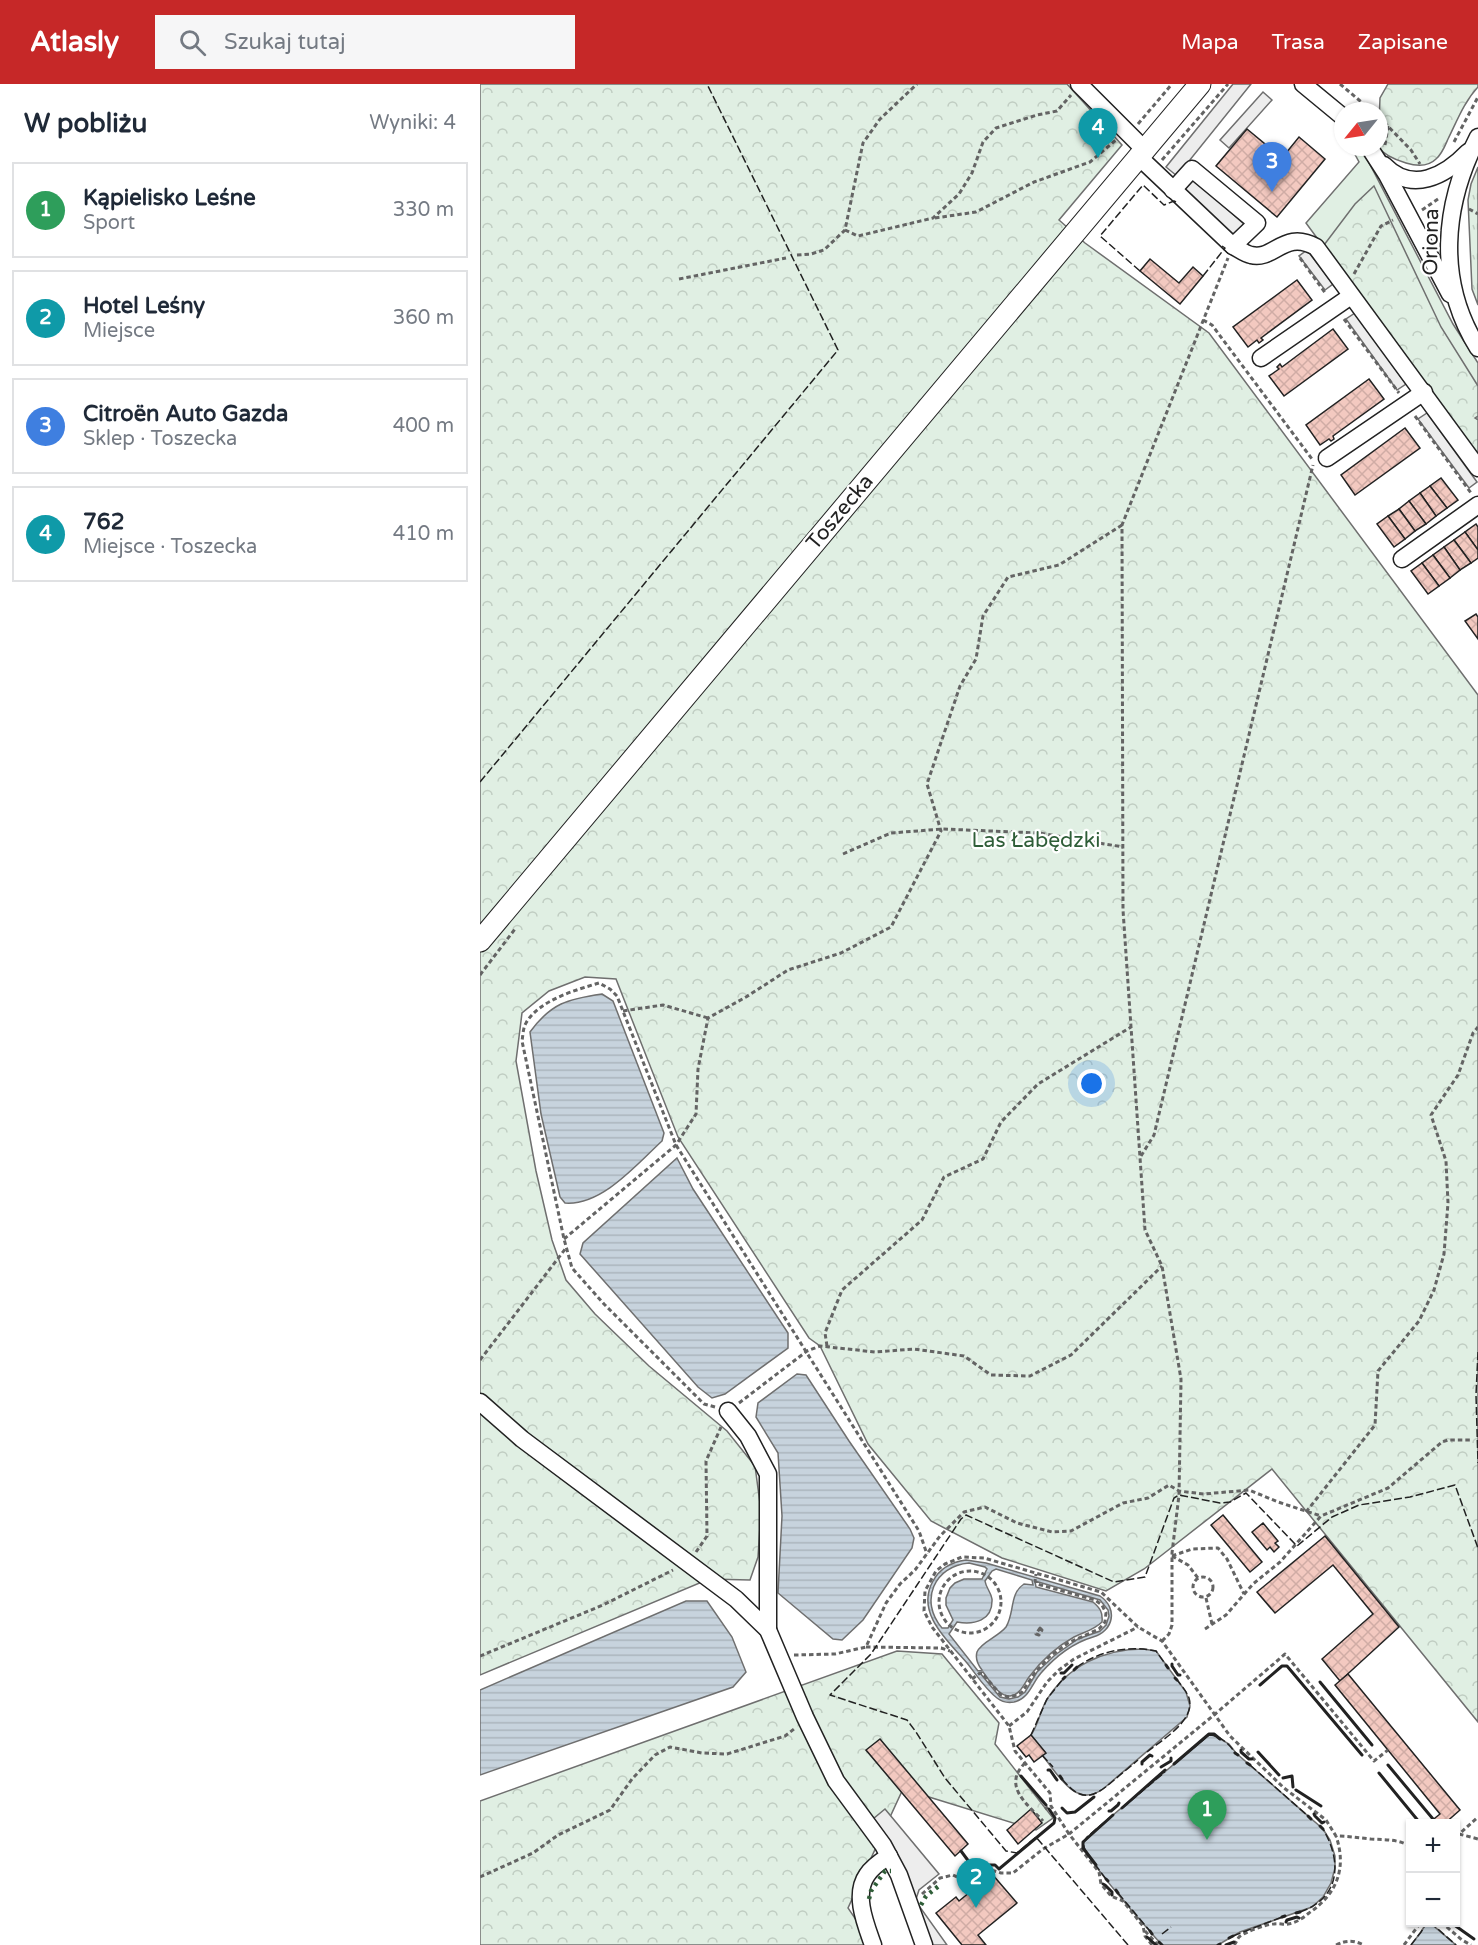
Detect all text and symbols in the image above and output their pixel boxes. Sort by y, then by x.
search box [155,15,575,69]
text: Atlasly [30,25,119,59]
icon: search [176,26,209,59]
text: Szukaj tutaj [224,29,346,55]
text: Mapa [1181,30,1238,55]
text: Trasa [1271,30,1325,55]
text: Zapisane [1358,30,1448,55]
north arrow [1334,102,1388,156]
text: W pobliżu [24,108,147,139]
pin: 4 [1078,109,1118,158]
text: Wyniki: 4 [369,111,456,135]
pin: 3 [1252,142,1292,192]
text: Kąpielisko Leśne [83,185,256,211]
text: 1 [39,198,52,222]
text: 330 m [393,198,454,222]
street label: Oriona [1418,208,1444,276]
text: Sport [83,211,135,235]
text: Hotel Leśny [83,293,205,319]
text: 2 [39,306,52,330]
text: 360 m [393,306,454,330]
text: Miejsce [83,319,155,343]
text: Citroën Auto Gazda [83,401,288,427]
text: 3 [39,414,52,438]
text: 400 m [393,414,454,438]
text: Sklep · Toszecka [83,427,237,451]
street label: Toszecka [801,469,879,555]
text: 762 [83,509,124,535]
text: 4 [39,522,52,546]
text: 410 m [393,522,454,546]
text: Miejsce · Toszecka [83,535,257,559]
park label: Las Łabędzki [972,828,1100,853]
your location [1077,1069,1106,1098]
pin: 1 [1188,1790,1226,1840]
map controls [1406,1819,1460,1927]
button: + [1406,1819,1460,1873]
pin: 2 [956,1858,996,1908]
button: − [1406,1873,1460,1927]

